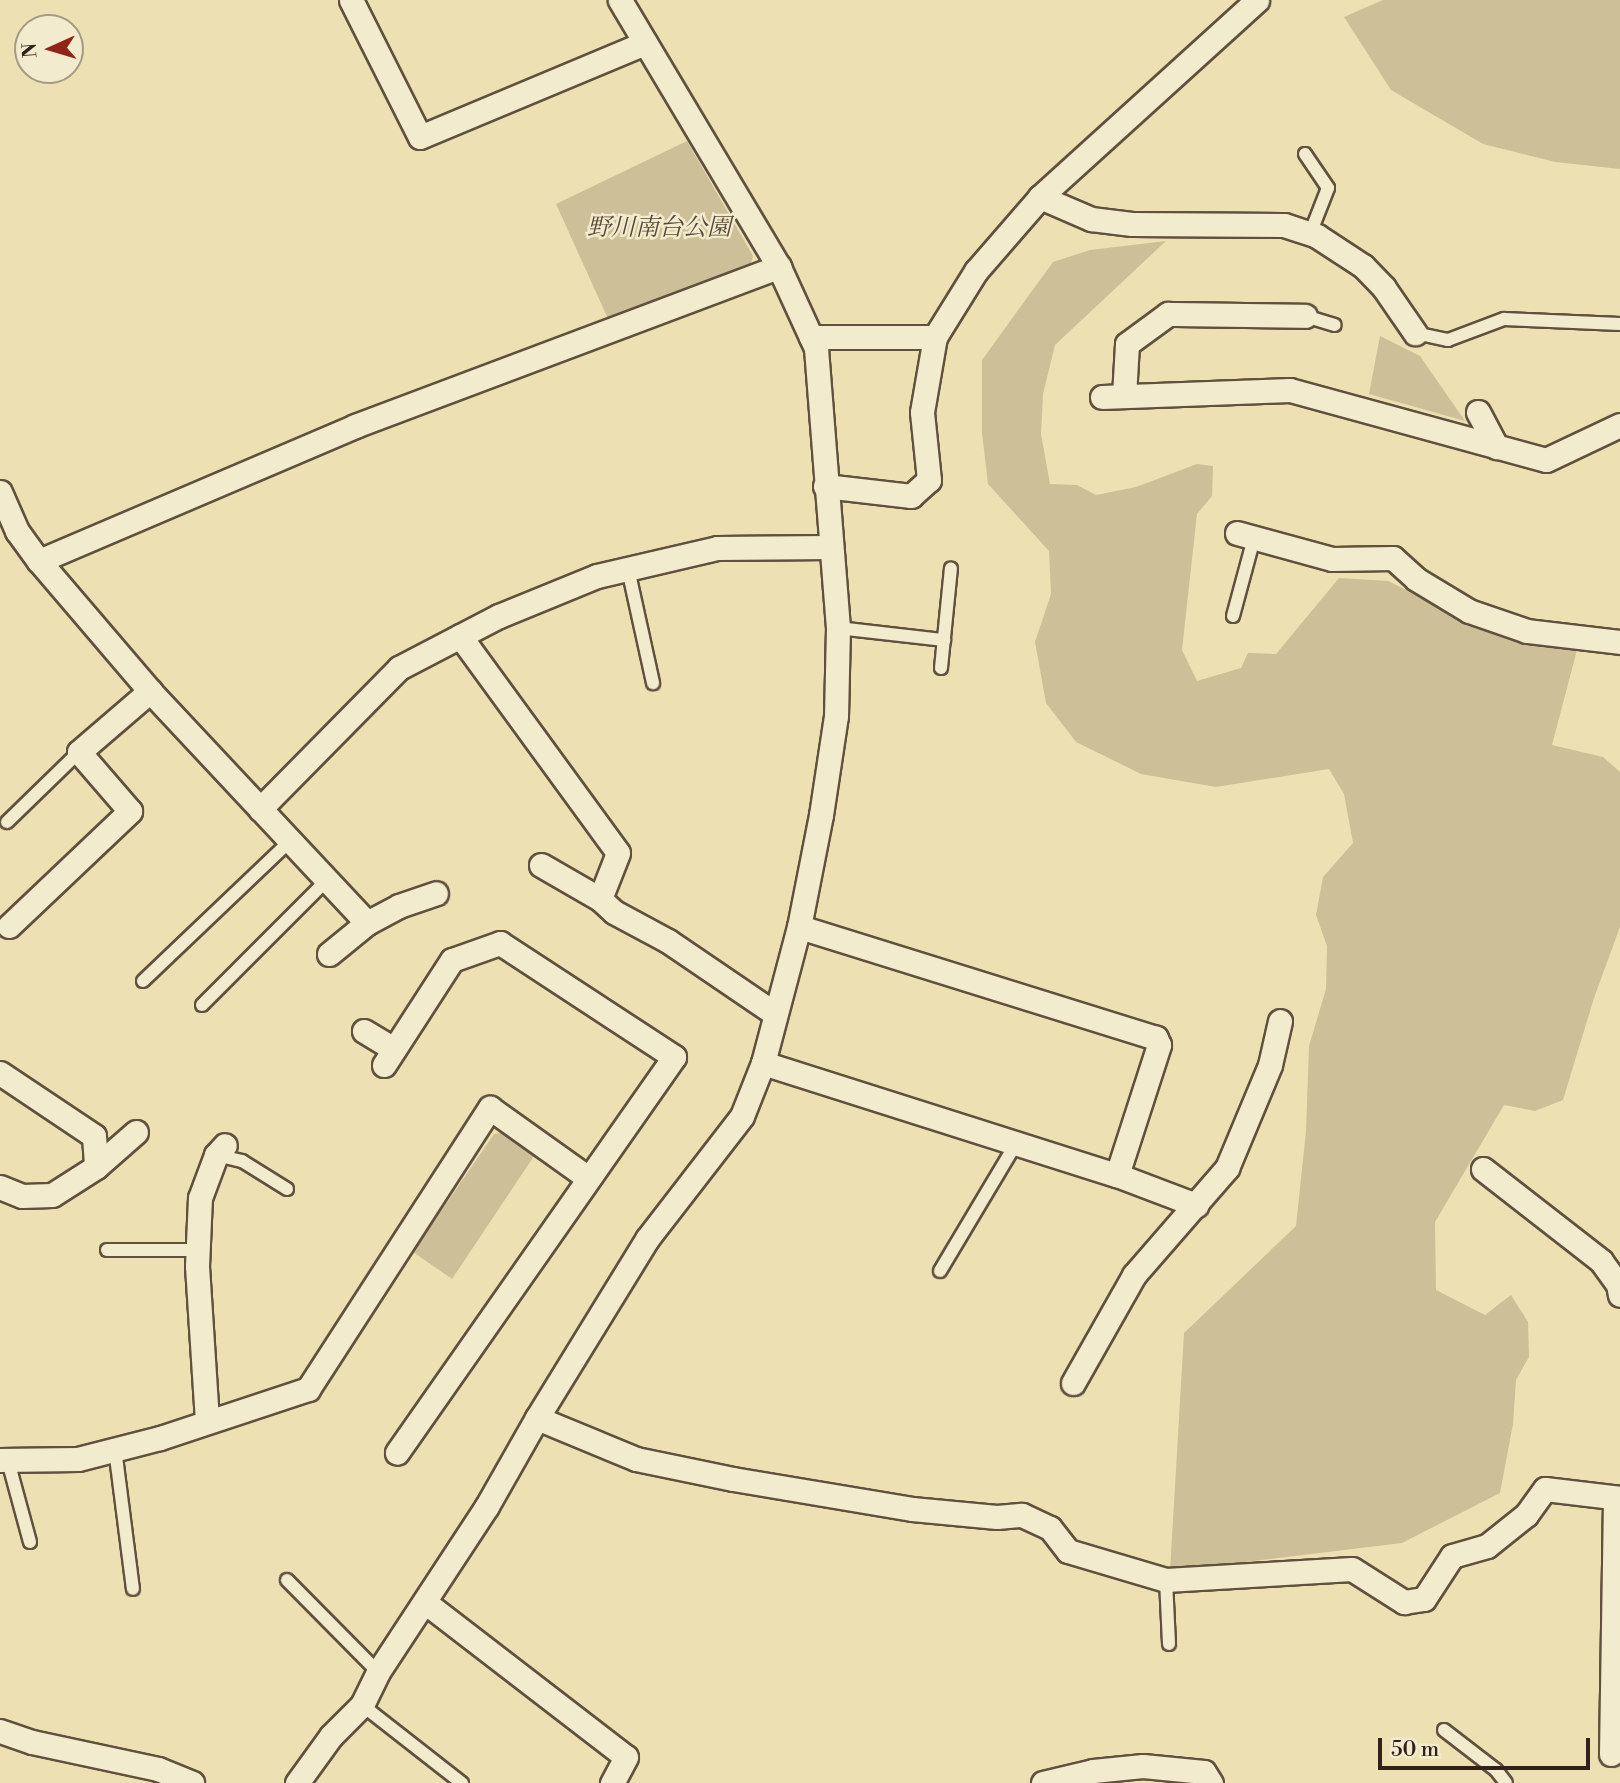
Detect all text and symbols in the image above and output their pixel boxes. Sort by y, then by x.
north arrow [14,14,84,84]
text: N [18,42,43,59]
park label: 野川南台公園 [587,215,731,243]
scale bar [1382,1724,1594,1768]
text: 50 m [1391,1737,1439,1763]

